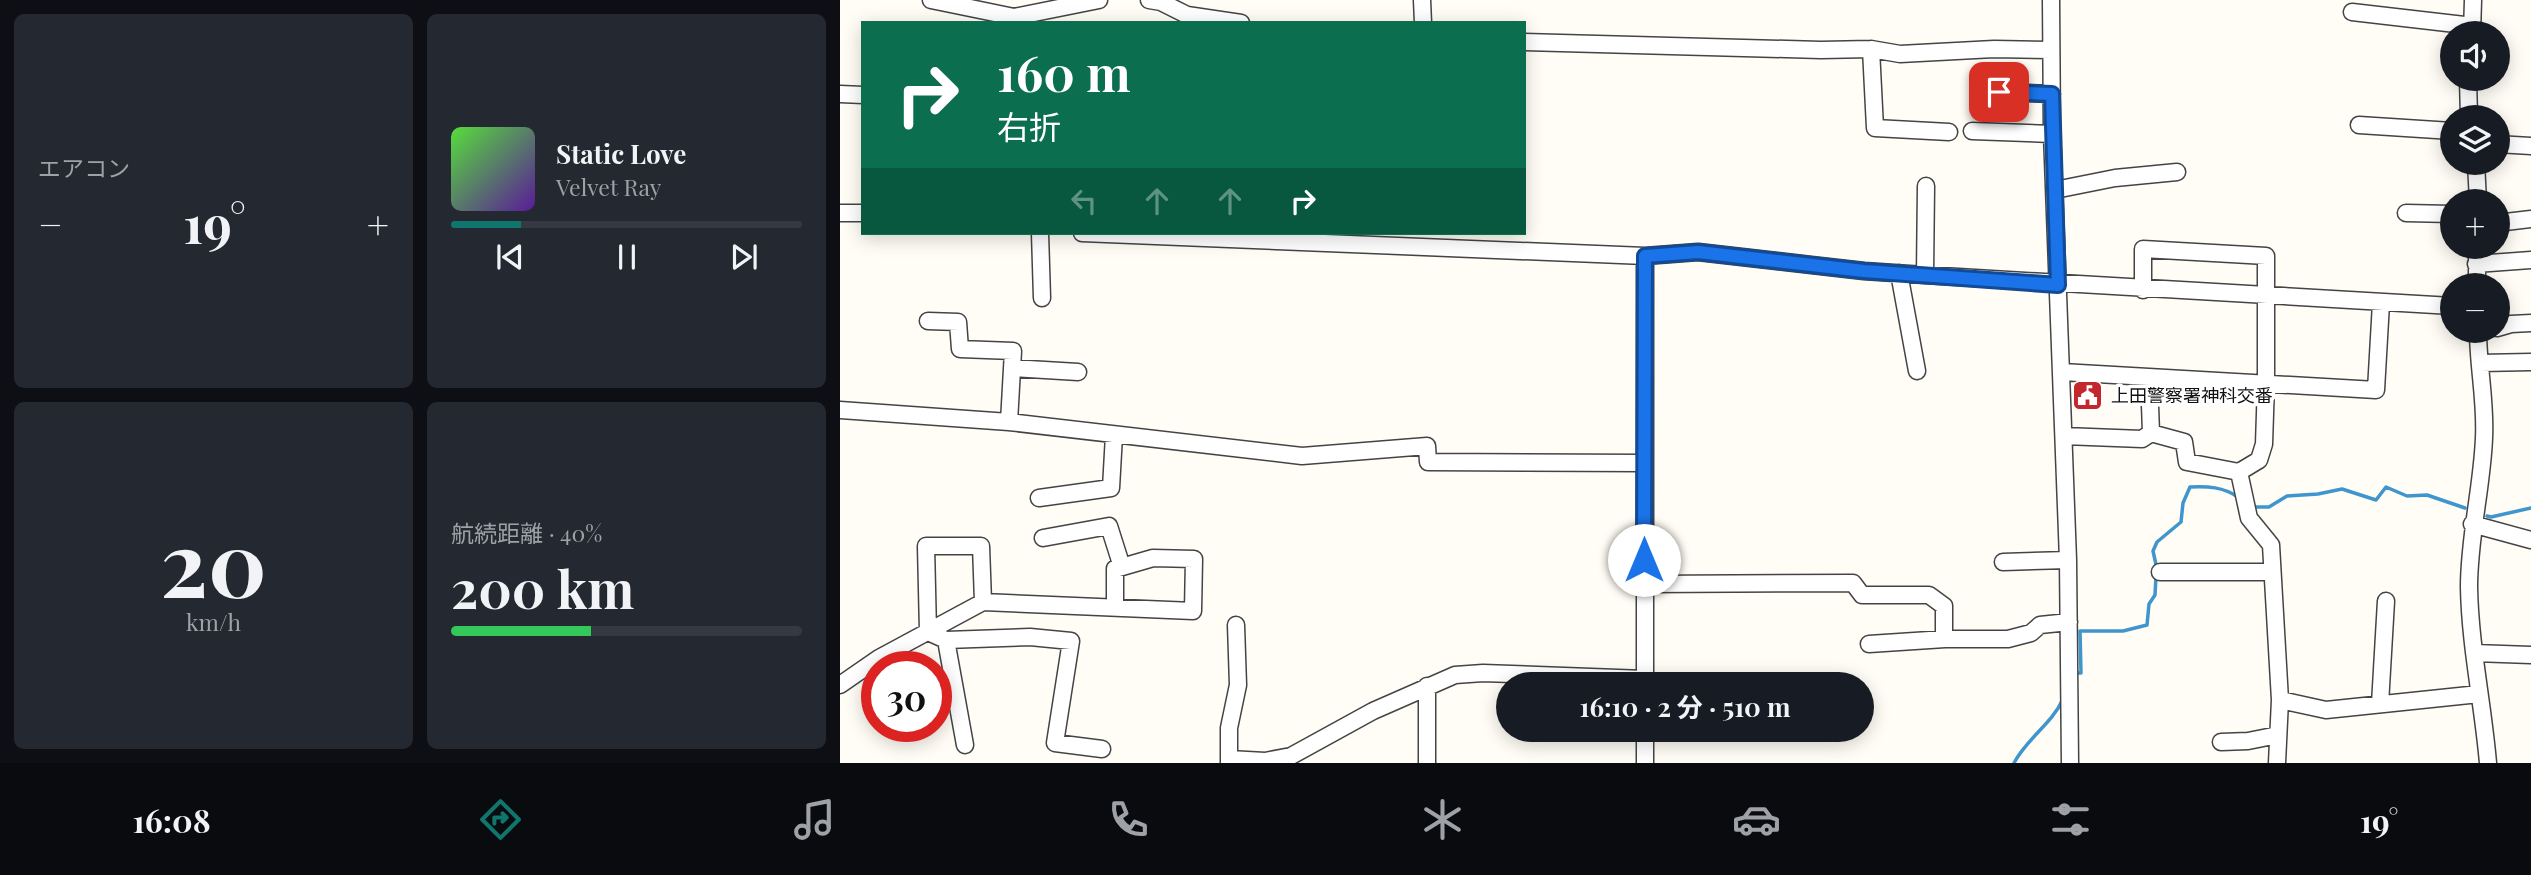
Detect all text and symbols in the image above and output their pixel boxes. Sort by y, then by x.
map controls [2440,21,2510,343]
button: sound [2440,21,2510,91]
text: 160 m [997,39,1131,104]
icon: right [882,49,973,140]
pin [1969,62,2029,122]
icon: arrive [1980,73,2018,111]
text: 右折 [997,104,1061,147]
button: layers [2440,105,2510,175]
text: Static Love [556,136,686,171]
text: エアコン [38,152,130,183]
text: Velvet Ray [556,171,661,202]
icon: left [1065,182,1103,220]
icon: ahead [1138,182,1176,220]
icon: ahead [1211,182,1249,220]
icon: right [1284,182,1322,220]
text: 19° [183,188,246,257]
button: + [2440,189,2510,259]
text: − [38,198,63,249]
text: + [367,198,389,249]
icon: previous [491,238,529,276]
icon: pause [608,238,646,276]
icon: next [725,238,763,276]
button: − [2440,273,2510,343]
public building icon: 上田警察署神科交番 [2071,378,2105,412]
place label: 上田警察署神科交番 [2111,383,2273,407]
text: 20 [160,500,267,621]
text: 航続距離 · 40% [451,517,602,548]
position arrow [1607,523,1681,597]
text: 200 km [451,553,634,622]
text: km/h [186,606,241,637]
speed limit sign: 30 [861,651,952,742]
text: 16:10 · 2 分 · 510 m [1580,689,1790,724]
icon: directions [476,795,525,844]
icon: music [790,795,839,844]
icon: phone [1104,795,1153,844]
icon: climate [1418,795,1467,844]
icon: car [1732,795,1781,844]
icon: filters [2046,795,2095,844]
text: 16:08 [133,798,211,841]
text: 19° [2360,798,2398,841]

